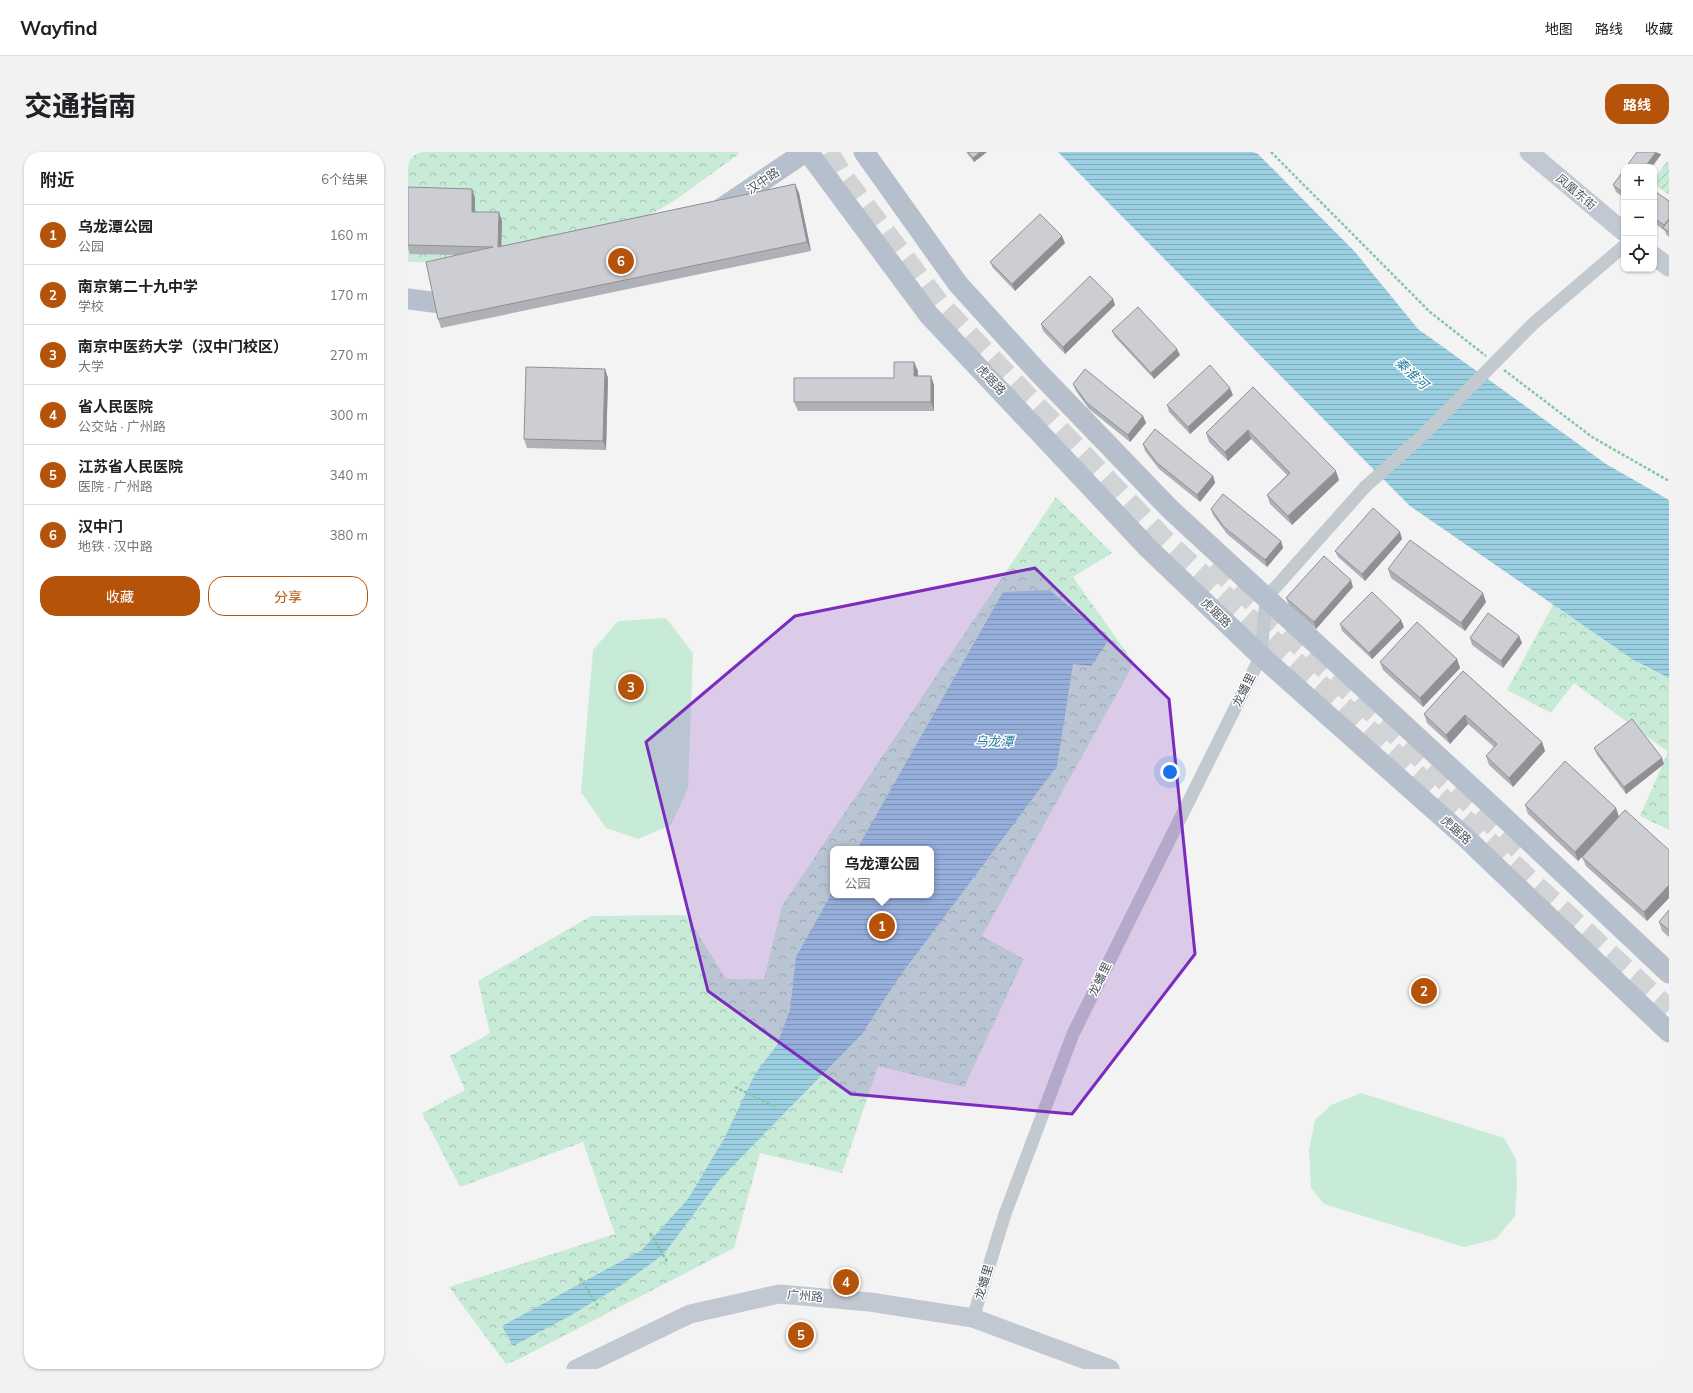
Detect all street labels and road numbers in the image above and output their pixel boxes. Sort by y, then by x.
street label: 汉中路 [744,164,782,197]
street label: 凤凰东街 [1553,170,1600,213]
street label: 虎踞路 [974,361,1009,398]
street label: 虎踞路 [1198,595,1235,631]
street label: 龙蟠里 [1229,670,1258,709]
street label: 虎踞路 [1438,812,1475,847]
street label: 龙蟠里 [1085,959,1114,998]
street label: 龙蟠里 [971,1262,996,1301]
street label: 广州路 [786,1286,824,1305]

